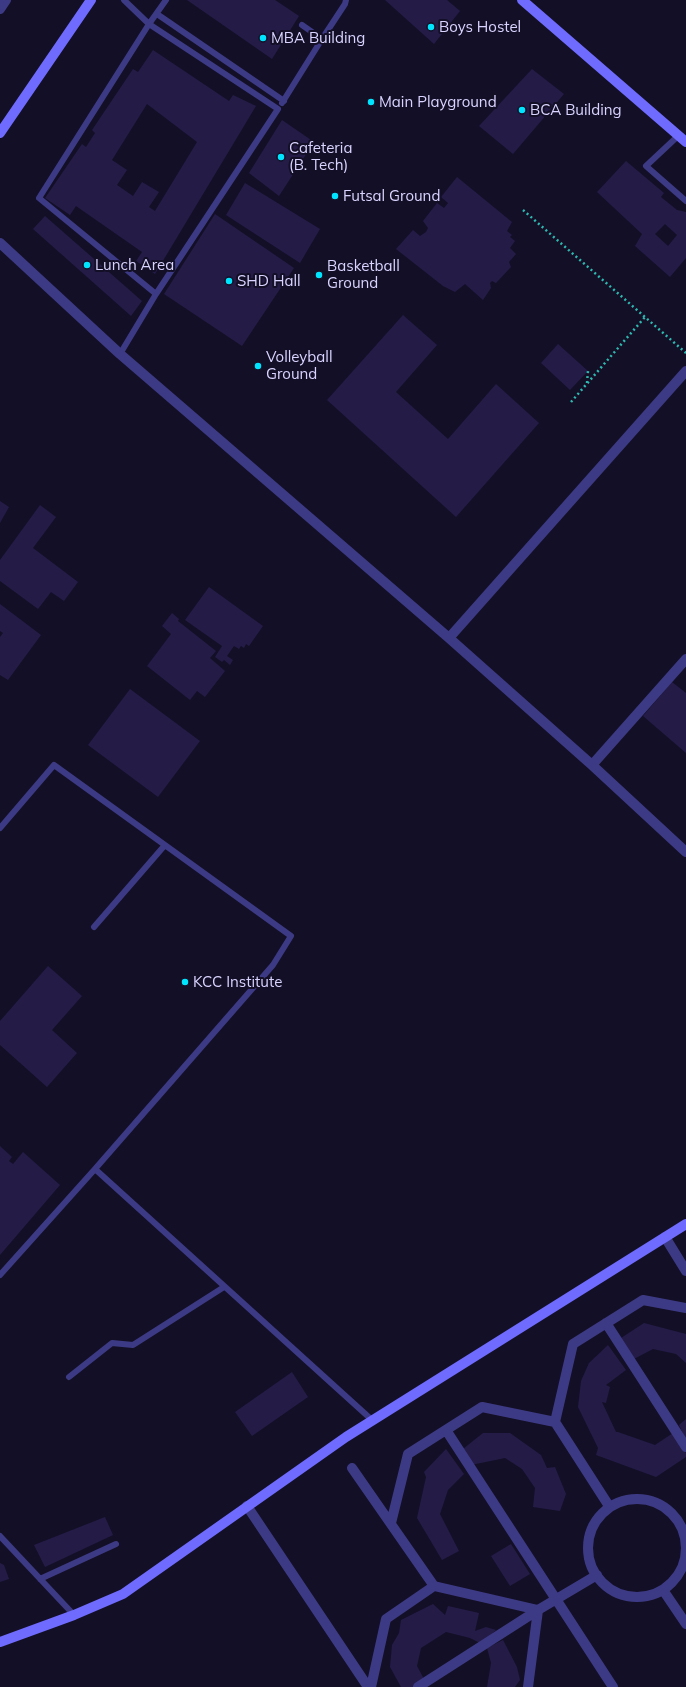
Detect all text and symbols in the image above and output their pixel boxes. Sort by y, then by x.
place label: Boys Hostel [439,18,521,36]
marker: Boys Hostel [426,22,436,32]
place label: MBA Building [271,29,365,47]
marker: MBA Building [258,33,268,43]
place label: Main Playground [379,93,497,111]
marker: Main Playground [366,97,376,107]
place label: BCA Building [530,101,622,119]
marker: BCA Building [517,105,527,115]
place label: Cafeteria (B. Tech) [289,139,352,174]
marker: Cafeteria (B. Tech) [276,152,286,162]
place label: Futsal Ground [343,187,440,205]
marker: Futsal Ground [330,191,340,201]
place label: Lunch Area [95,256,174,274]
place label: Basketball Ground [327,257,400,292]
marker: Lunch Area [82,260,92,270]
marker: Basketball Ground [314,270,324,280]
place label: SHD Hall [237,272,301,290]
marker: SHD Hall [224,276,234,286]
place label: Volleyball Ground [266,348,332,383]
marker: Volleyball Ground [253,361,263,371]
place label: KCC Institute [193,973,282,991]
marker: KCC Institute [180,977,190,987]

